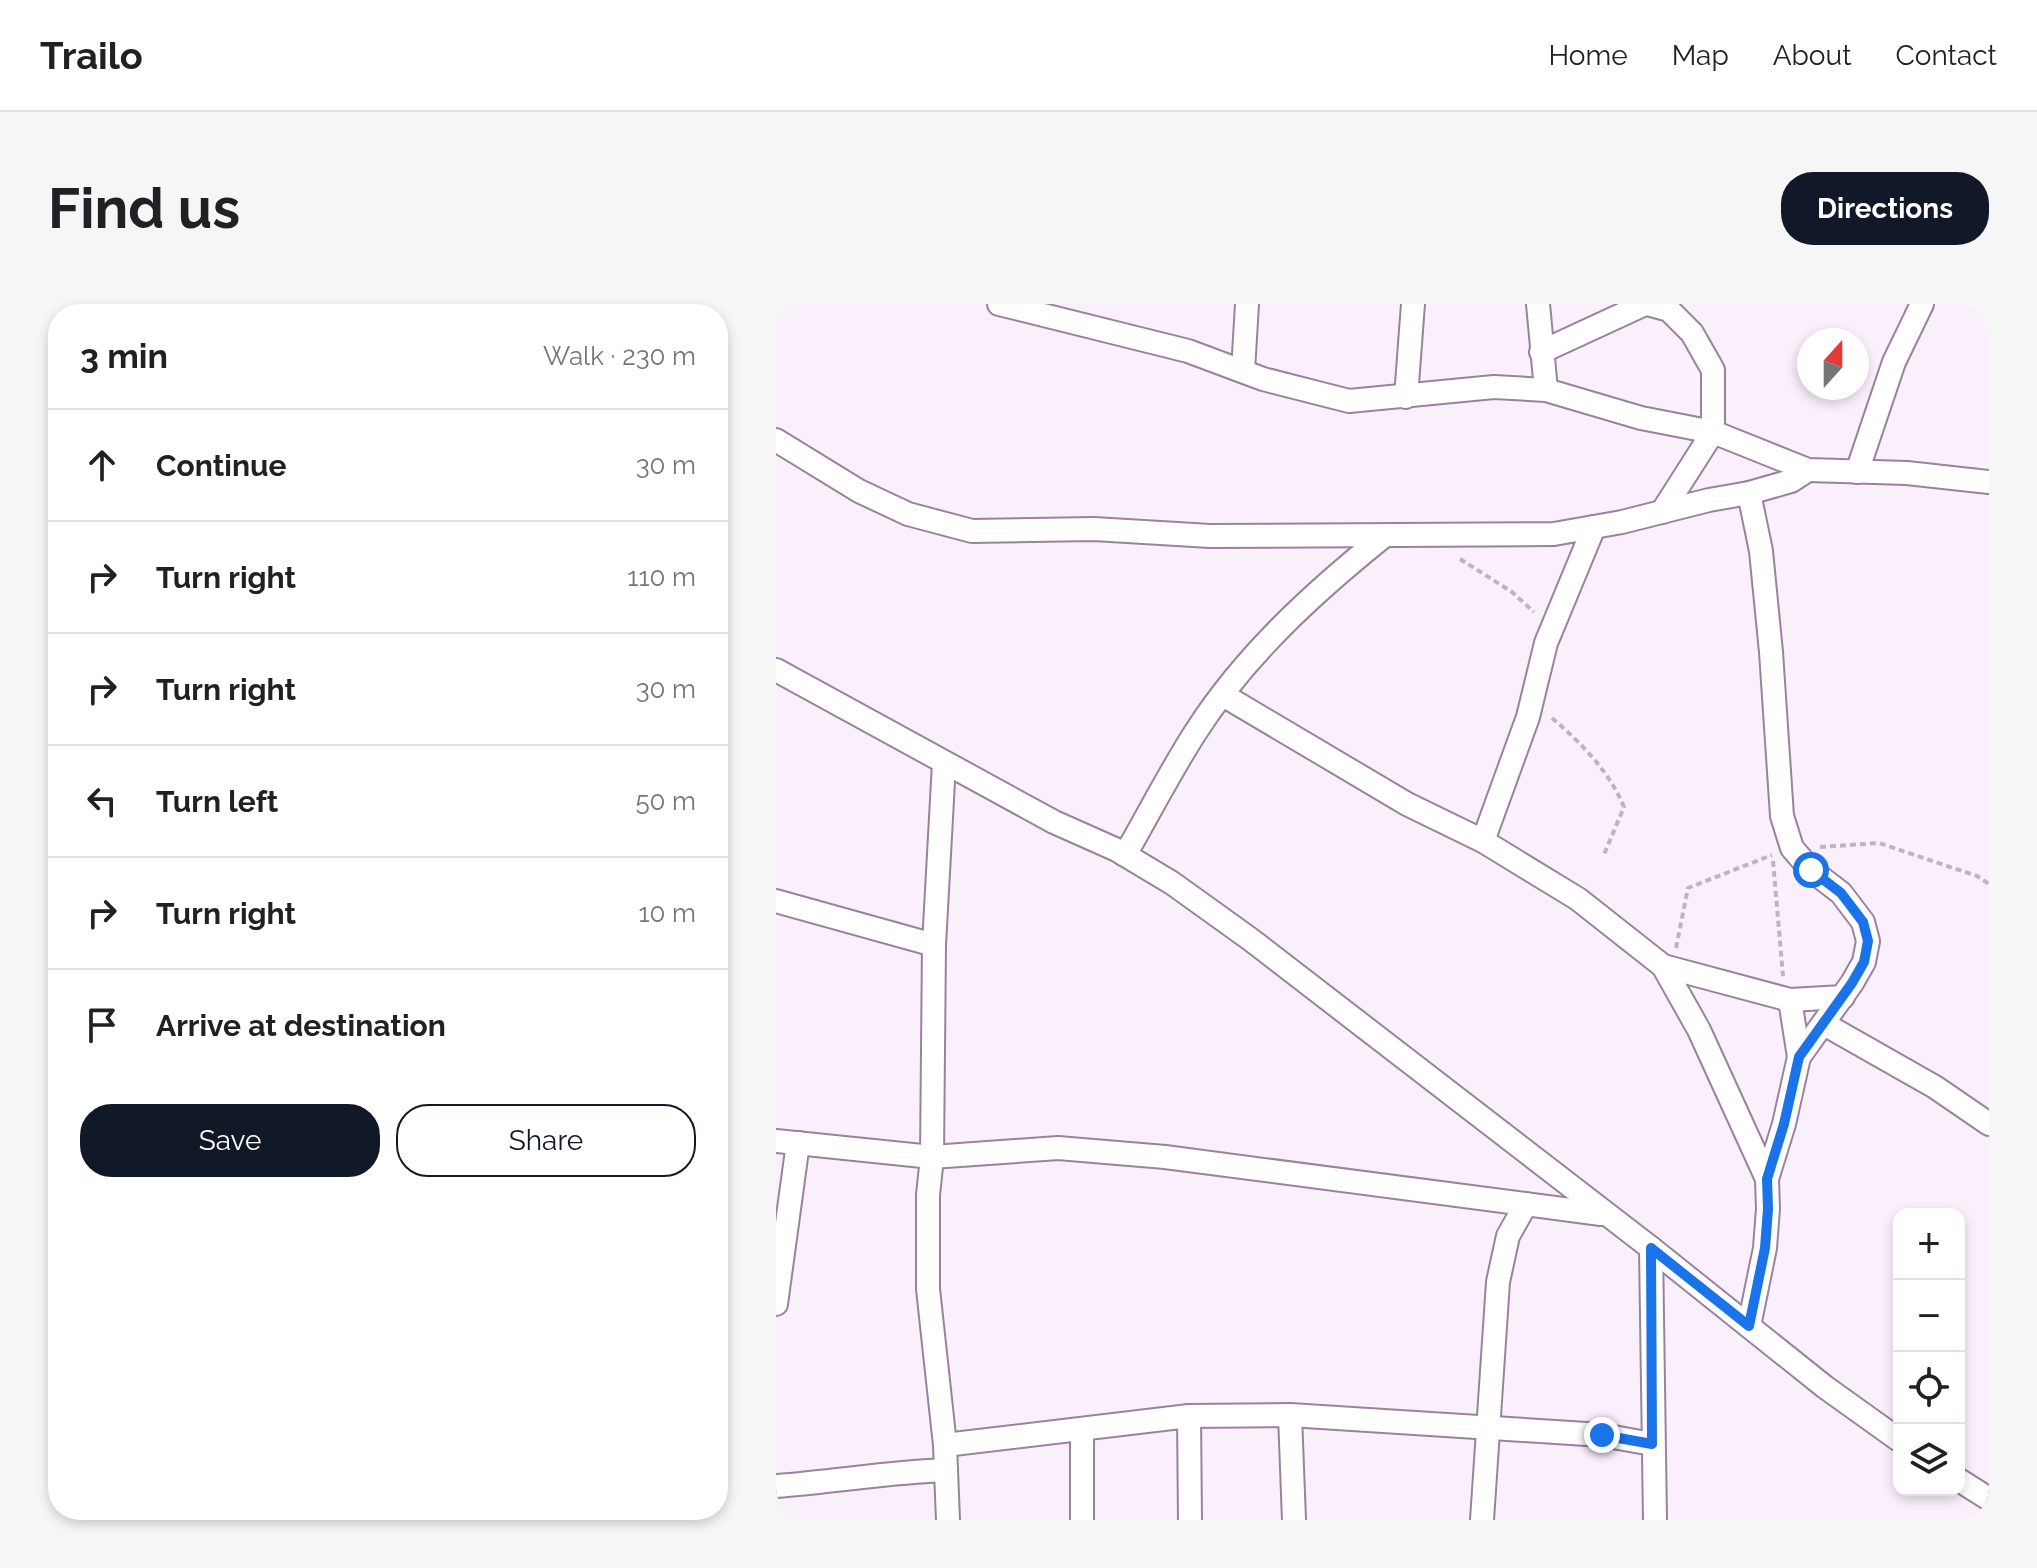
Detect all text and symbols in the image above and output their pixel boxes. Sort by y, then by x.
text: Trailo [40,33,143,78]
text: Home [1548,39,1628,72]
text: Map [1672,39,1729,72]
text: About [1773,39,1852,72]
text: Contact [1896,39,1997,72]
button: Directions [1781,172,1989,245]
text: Find us [48,175,240,241]
north arrow [1797,328,1869,400]
text: 3 min [80,336,168,376]
text: Walk · 230 m [543,341,696,371]
icon: ahead [80,443,124,487]
text: Continue [156,448,287,483]
text: 30 m [636,450,696,480]
icon: right [80,555,124,599]
text: Turn right [156,560,296,595]
text: 110 m [627,562,696,592]
icon: right [80,667,124,711]
text: Turn right [156,672,296,707]
text: 30 m [636,674,696,704]
icon: left [80,779,124,823]
text: Turn left [156,784,278,819]
text: 50 m [635,786,696,816]
route start [1793,852,1829,888]
icon: right [80,891,124,935]
text: Turn right [156,896,296,931]
text: 10 m [638,898,696,928]
icon: arrive [80,1003,124,1047]
text: Arrive at destination [156,1008,446,1043]
button: Save [80,1104,380,1177]
button: Share [396,1104,696,1177]
map controls [1893,1208,1965,1496]
button: + [1893,1208,1965,1280]
button: − [1893,1280,1965,1352]
button: locate [1893,1352,1965,1424]
route end [1584,1417,1620,1453]
button: layers [1893,1424,1965,1496]

